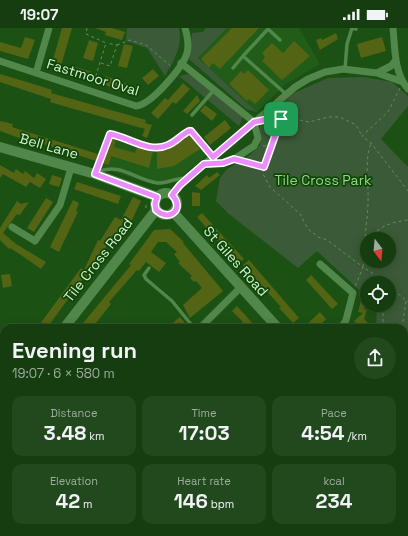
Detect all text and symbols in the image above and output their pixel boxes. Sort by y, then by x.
text: 19:07 [20,5,58,24]
street label: Fastmoor Oval [45,54,141,100]
pin [264,102,298,136]
icon: arrive [270,108,292,130]
street label: Bell Lane [17,129,81,163]
park label: Tile Cross Park [275,171,372,189]
street label: Tile Cross Road [59,214,137,306]
street label: St Giles Road [200,222,272,300]
north arrow [360,232,396,268]
map controls [360,232,396,312]
button: locate [360,276,396,312]
text: Evening run [12,336,137,364]
button: share [354,337,396,379]
text: 19:07 · 6 × 580 m [12,365,115,382]
text: Distance [51,406,97,420]
text: Time [191,406,217,420]
text: Pace [321,406,347,420]
text: 3.48 [43,420,86,446]
text: 17:03 [178,420,230,446]
text: 4:54 [301,420,345,446]
text: km [86,429,105,443]
text: /km [345,429,367,443]
text: Elevation [50,474,98,488]
text: Heart rate [177,474,231,488]
text: kcal [323,474,345,488]
text: 42 [56,488,80,514]
text: 146 [174,488,208,514]
text: 234 [316,488,352,514]
text: m [80,497,92,511]
text: bpm [208,497,234,511]

